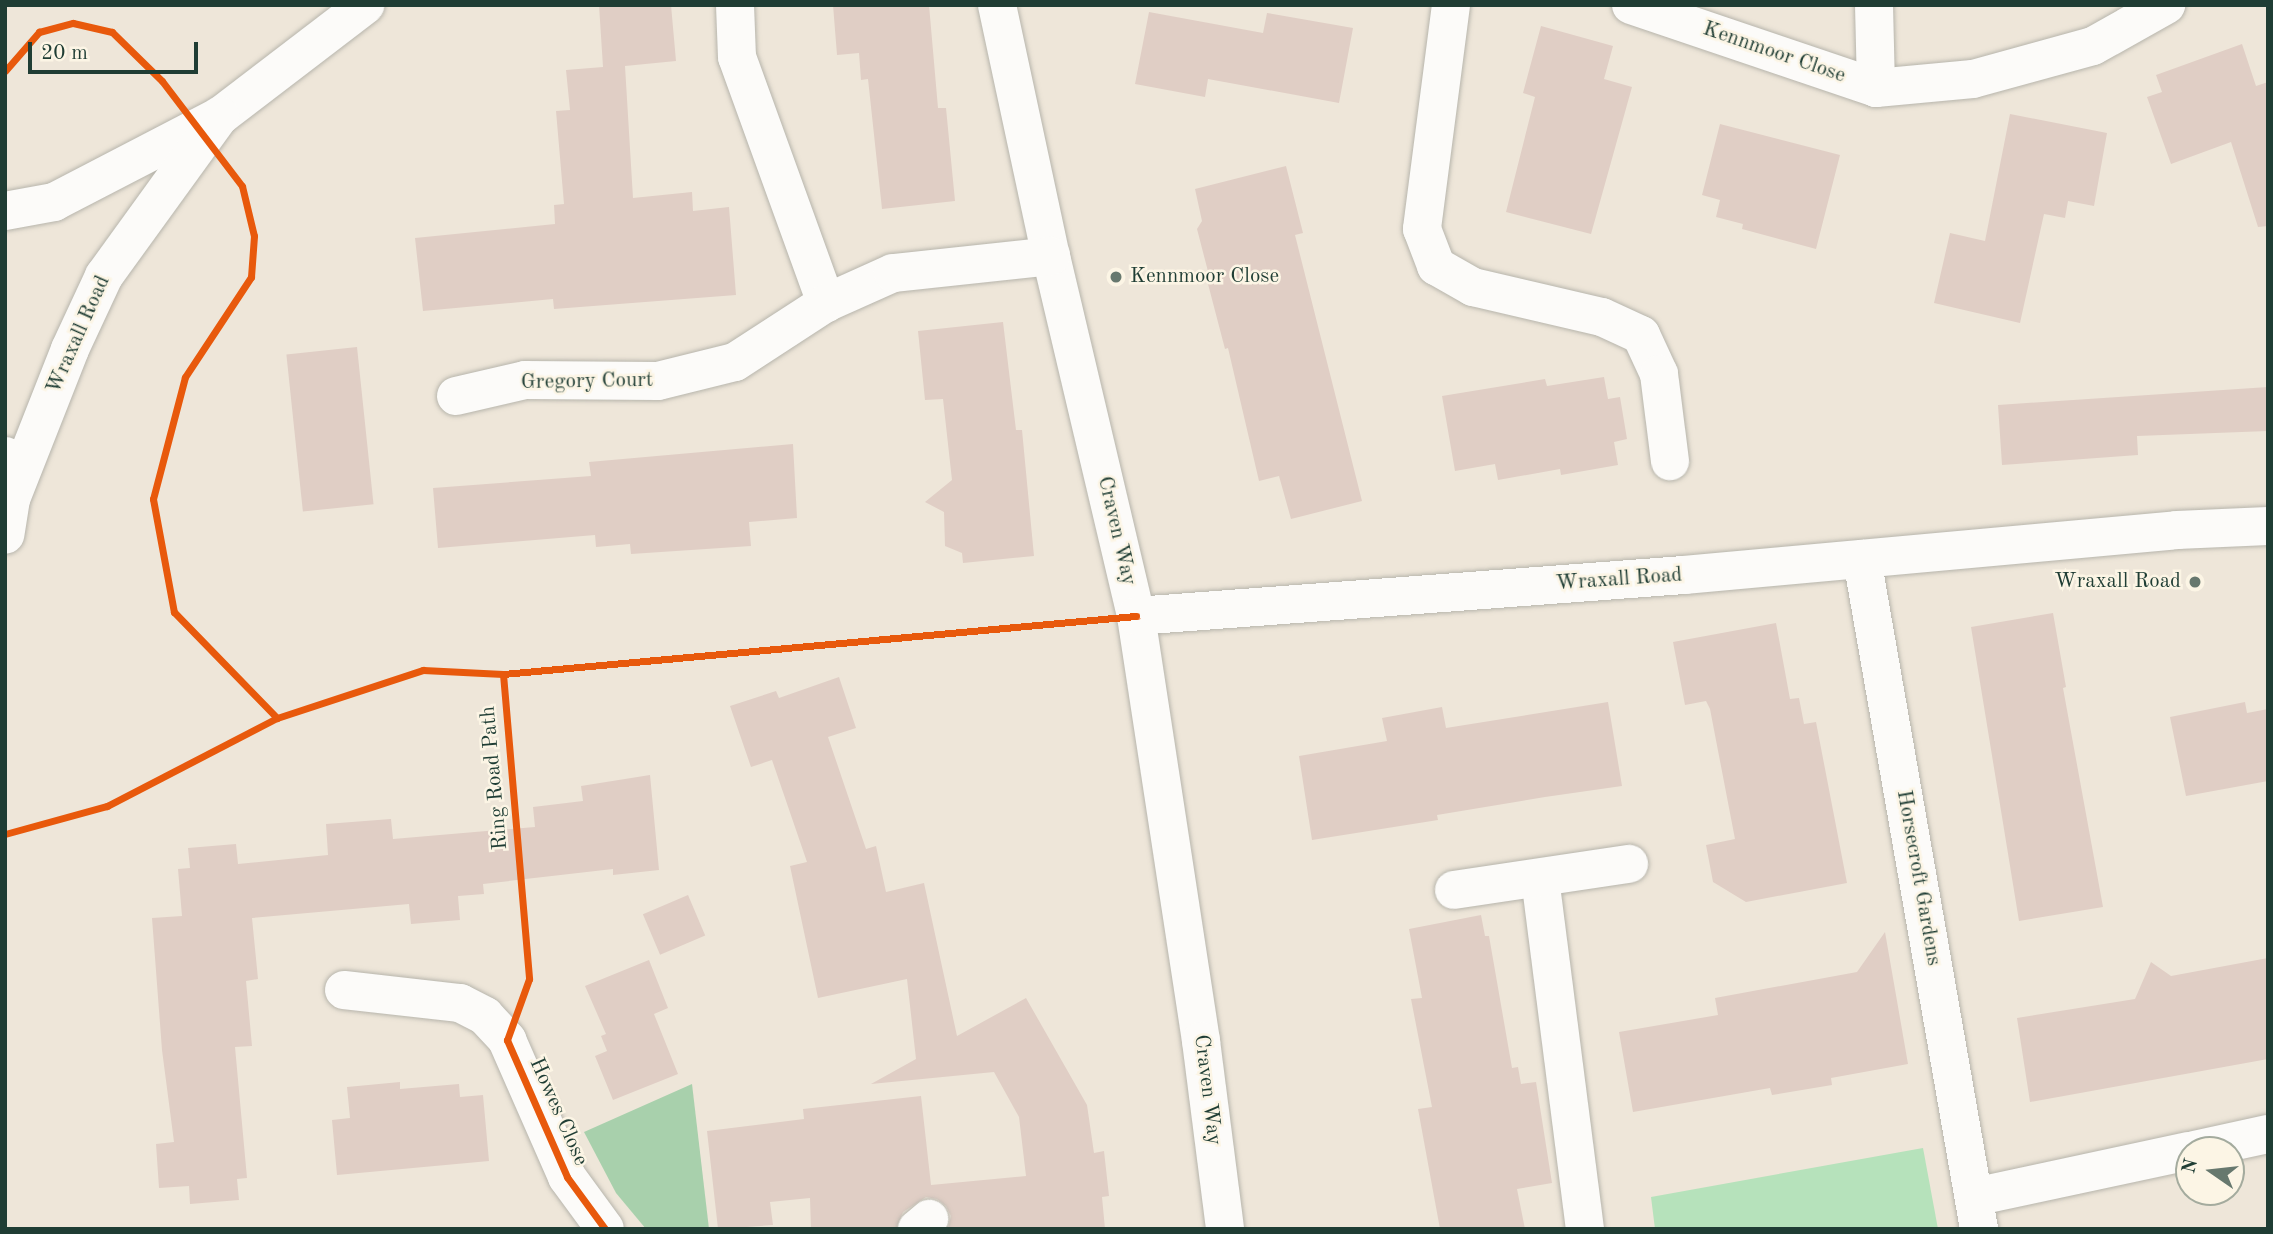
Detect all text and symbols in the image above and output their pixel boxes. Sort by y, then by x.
street label: Kennmoor Close [1699,17,1849,89]
scale bar [32,28,201,72]
text: 20 m [41,43,88,64]
place label: Kennmoor Close [1130,264,1279,290]
marker: Kennmoor Close [1108,269,1124,285]
street label: Wraxall Road [42,272,116,398]
street label: Gregory Court [521,368,653,396]
street label: Craven Way [1091,474,1141,588]
street label: Wraxall Road [1555,563,1683,597]
place label: Wraxall Road [2054,569,2181,595]
marker: Wraxall Road [2187,574,2203,590]
street label: Ring Road Path [476,705,514,851]
street label: Horsecroft Gardens [1890,788,1946,968]
street label: Craven Way [1188,1033,1226,1147]
street label: Howes Close [523,1054,593,1170]
north arrow [2175,1136,2245,1206]
text: N [2180,1157,2202,1176]

